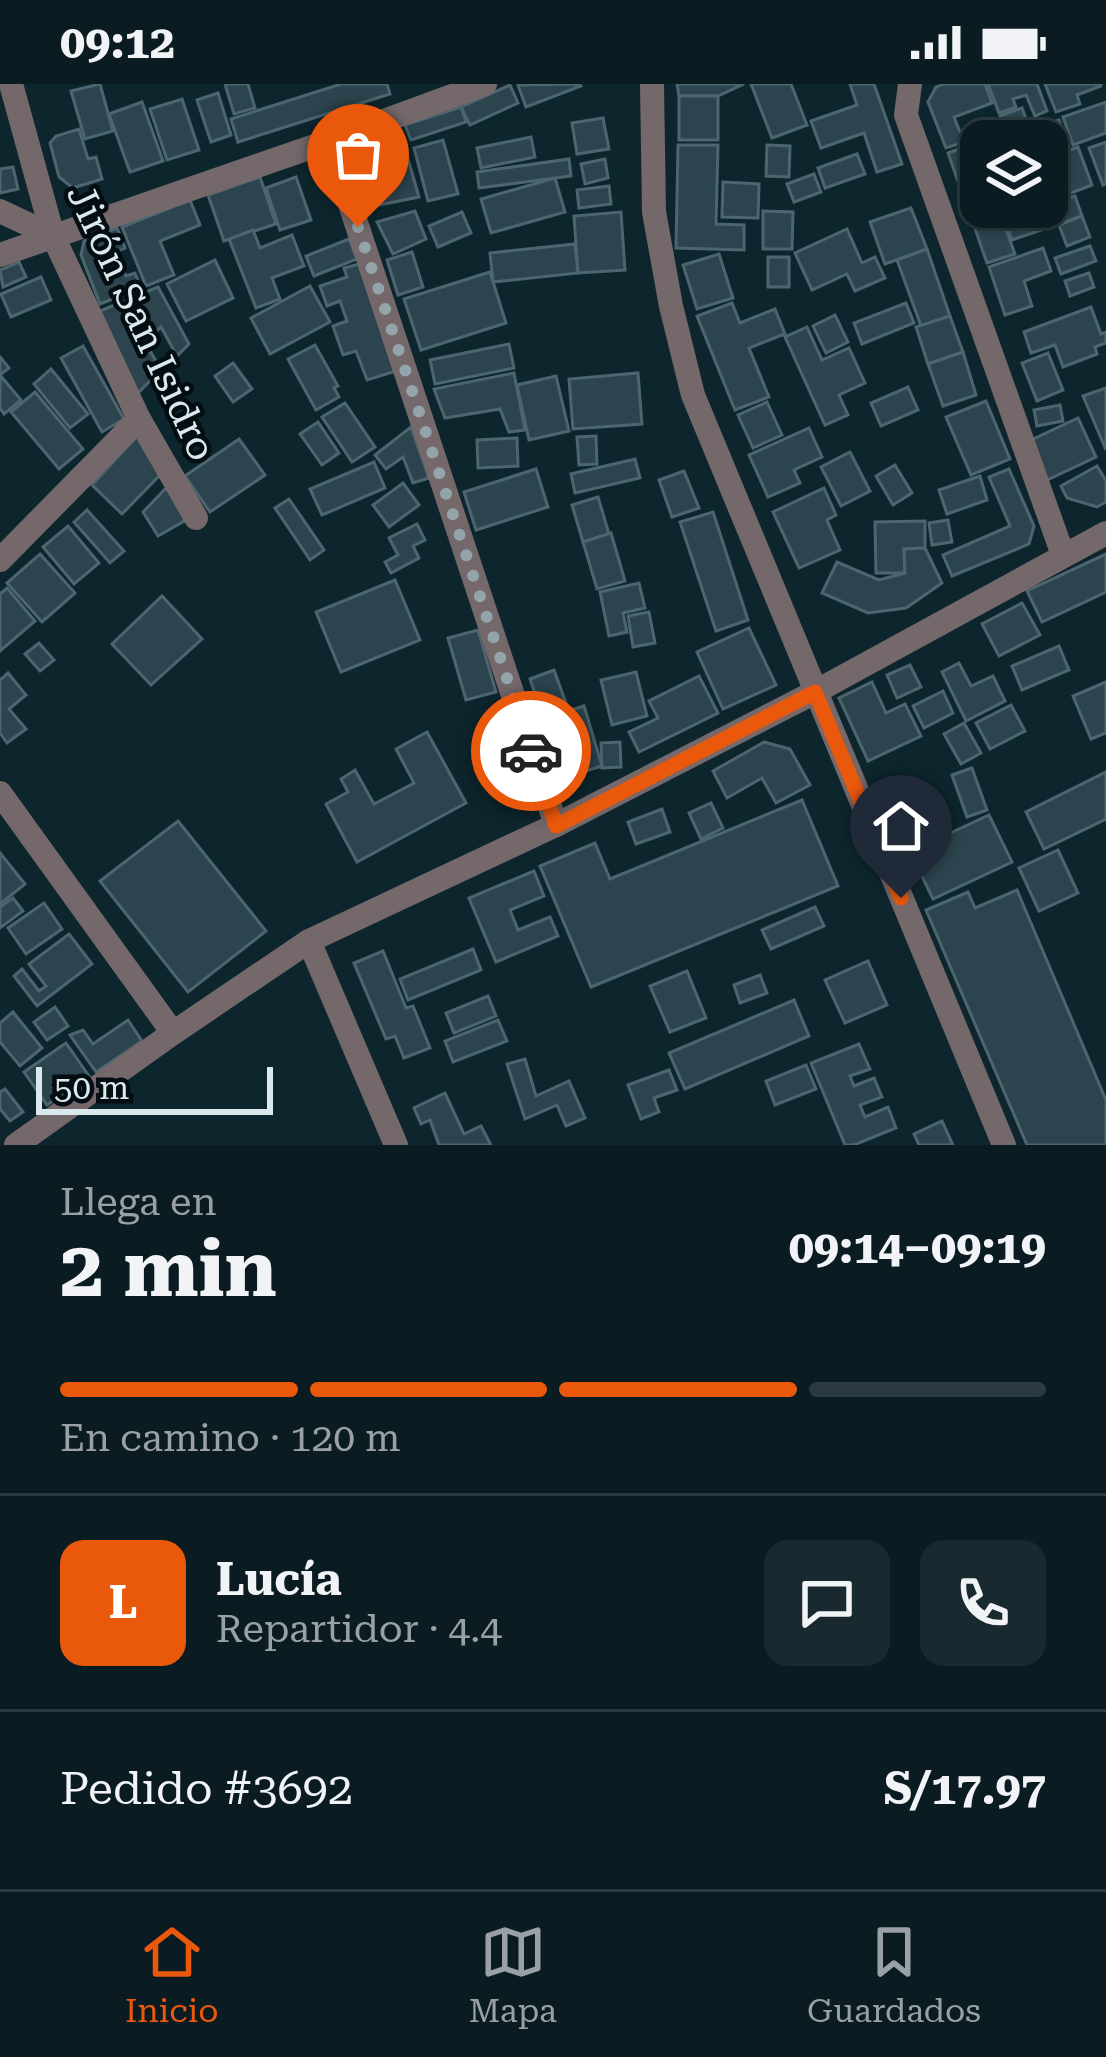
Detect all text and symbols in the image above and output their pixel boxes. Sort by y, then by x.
text: 09:12 [60,16,175,69]
pin [307,104,409,227]
map controls [960,120,1068,228]
button: layers [960,120,1068,228]
icon: bag [325,122,391,188]
street label: Jirón San Isidro [57,177,225,468]
courier [471,691,591,811]
icon: car [498,718,564,784]
pin [850,775,952,898]
icon: home [868,793,934,859]
scale bar [36,1061,273,1114]
text: 50 m [54,1068,129,1107]
text: Llega en [60,1179,217,1225]
text: 09:14–09:19 [789,1221,1046,1274]
text: 2 min [60,1224,277,1315]
text: En camino · 120 m [60,1415,401,1461]
button: chat [764,1540,890,1666]
button: phone [920,1540,1046,1666]
text: Lucía [216,1553,342,1606]
text: L [109,1576,137,1629]
text: Repartidor · 4.4 [216,1606,502,1652]
text: Pedido #3692 [60,1762,353,1815]
text: S/17.97 [884,1762,1046,1815]
tab: Inicio [125,1919,219,2030]
tab: Mapa [469,1919,557,2030]
tab: Guardados [807,1919,981,2030]

